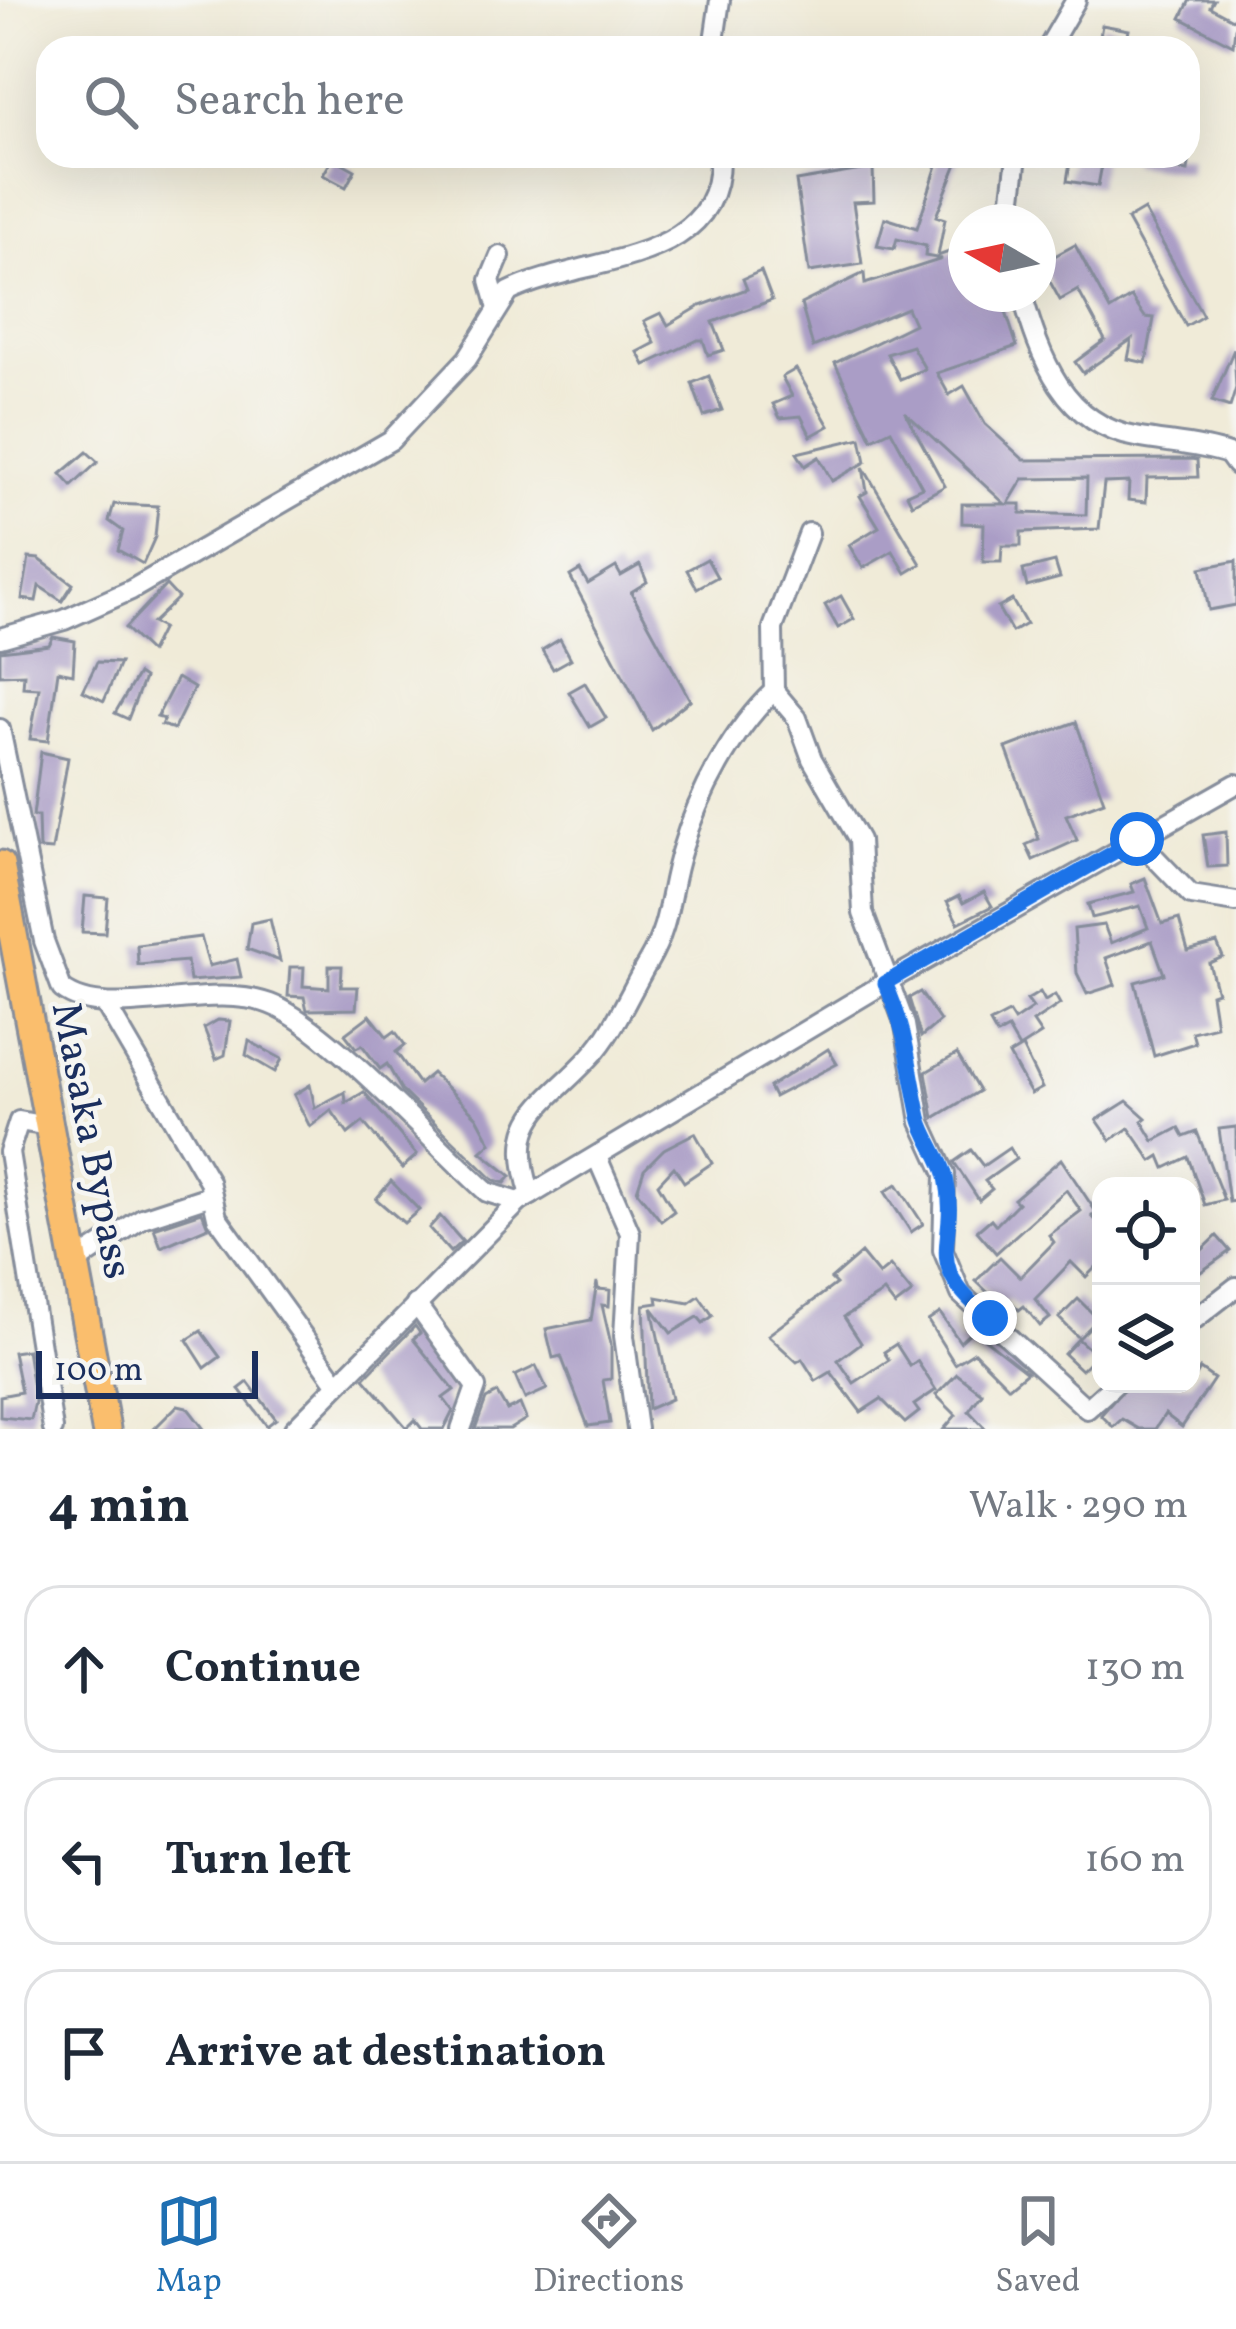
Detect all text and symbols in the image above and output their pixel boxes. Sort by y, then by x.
search box [36,36,1200,168]
icon: search [78,69,144,135]
text: Search here [174,71,405,134]
north arrow [948,204,1056,312]
route start [1110,812,1164,866]
street label: Masaka Bypass [34,997,145,1284]
map controls [1092,1177,1200,1393]
button: locate [1092,1177,1200,1285]
button: layers [1092,1285,1200,1393]
route end [963,1291,1017,1345]
scale bar [36,1345,258,1398]
text: 100 m [54,1349,143,1395]
text: 4 min [48,1472,190,1543]
text: Walk · 290 m [969,1480,1188,1534]
icon: ahead [51,1636,117,1702]
text: Continue [165,1638,361,1701]
text: 130 m [1085,1642,1185,1696]
icon: left [51,1828,117,1894]
text: Turn left [165,1830,351,1893]
text: 160 m [1084,1834,1185,1888]
icon: arrive [51,2020,117,2086]
text: Arrive at destination [165,2022,606,2085]
tab: Map [156,2188,222,2306]
tab: Directions [533,2188,684,2306]
tab: Saved [995,2188,1080,2306]

